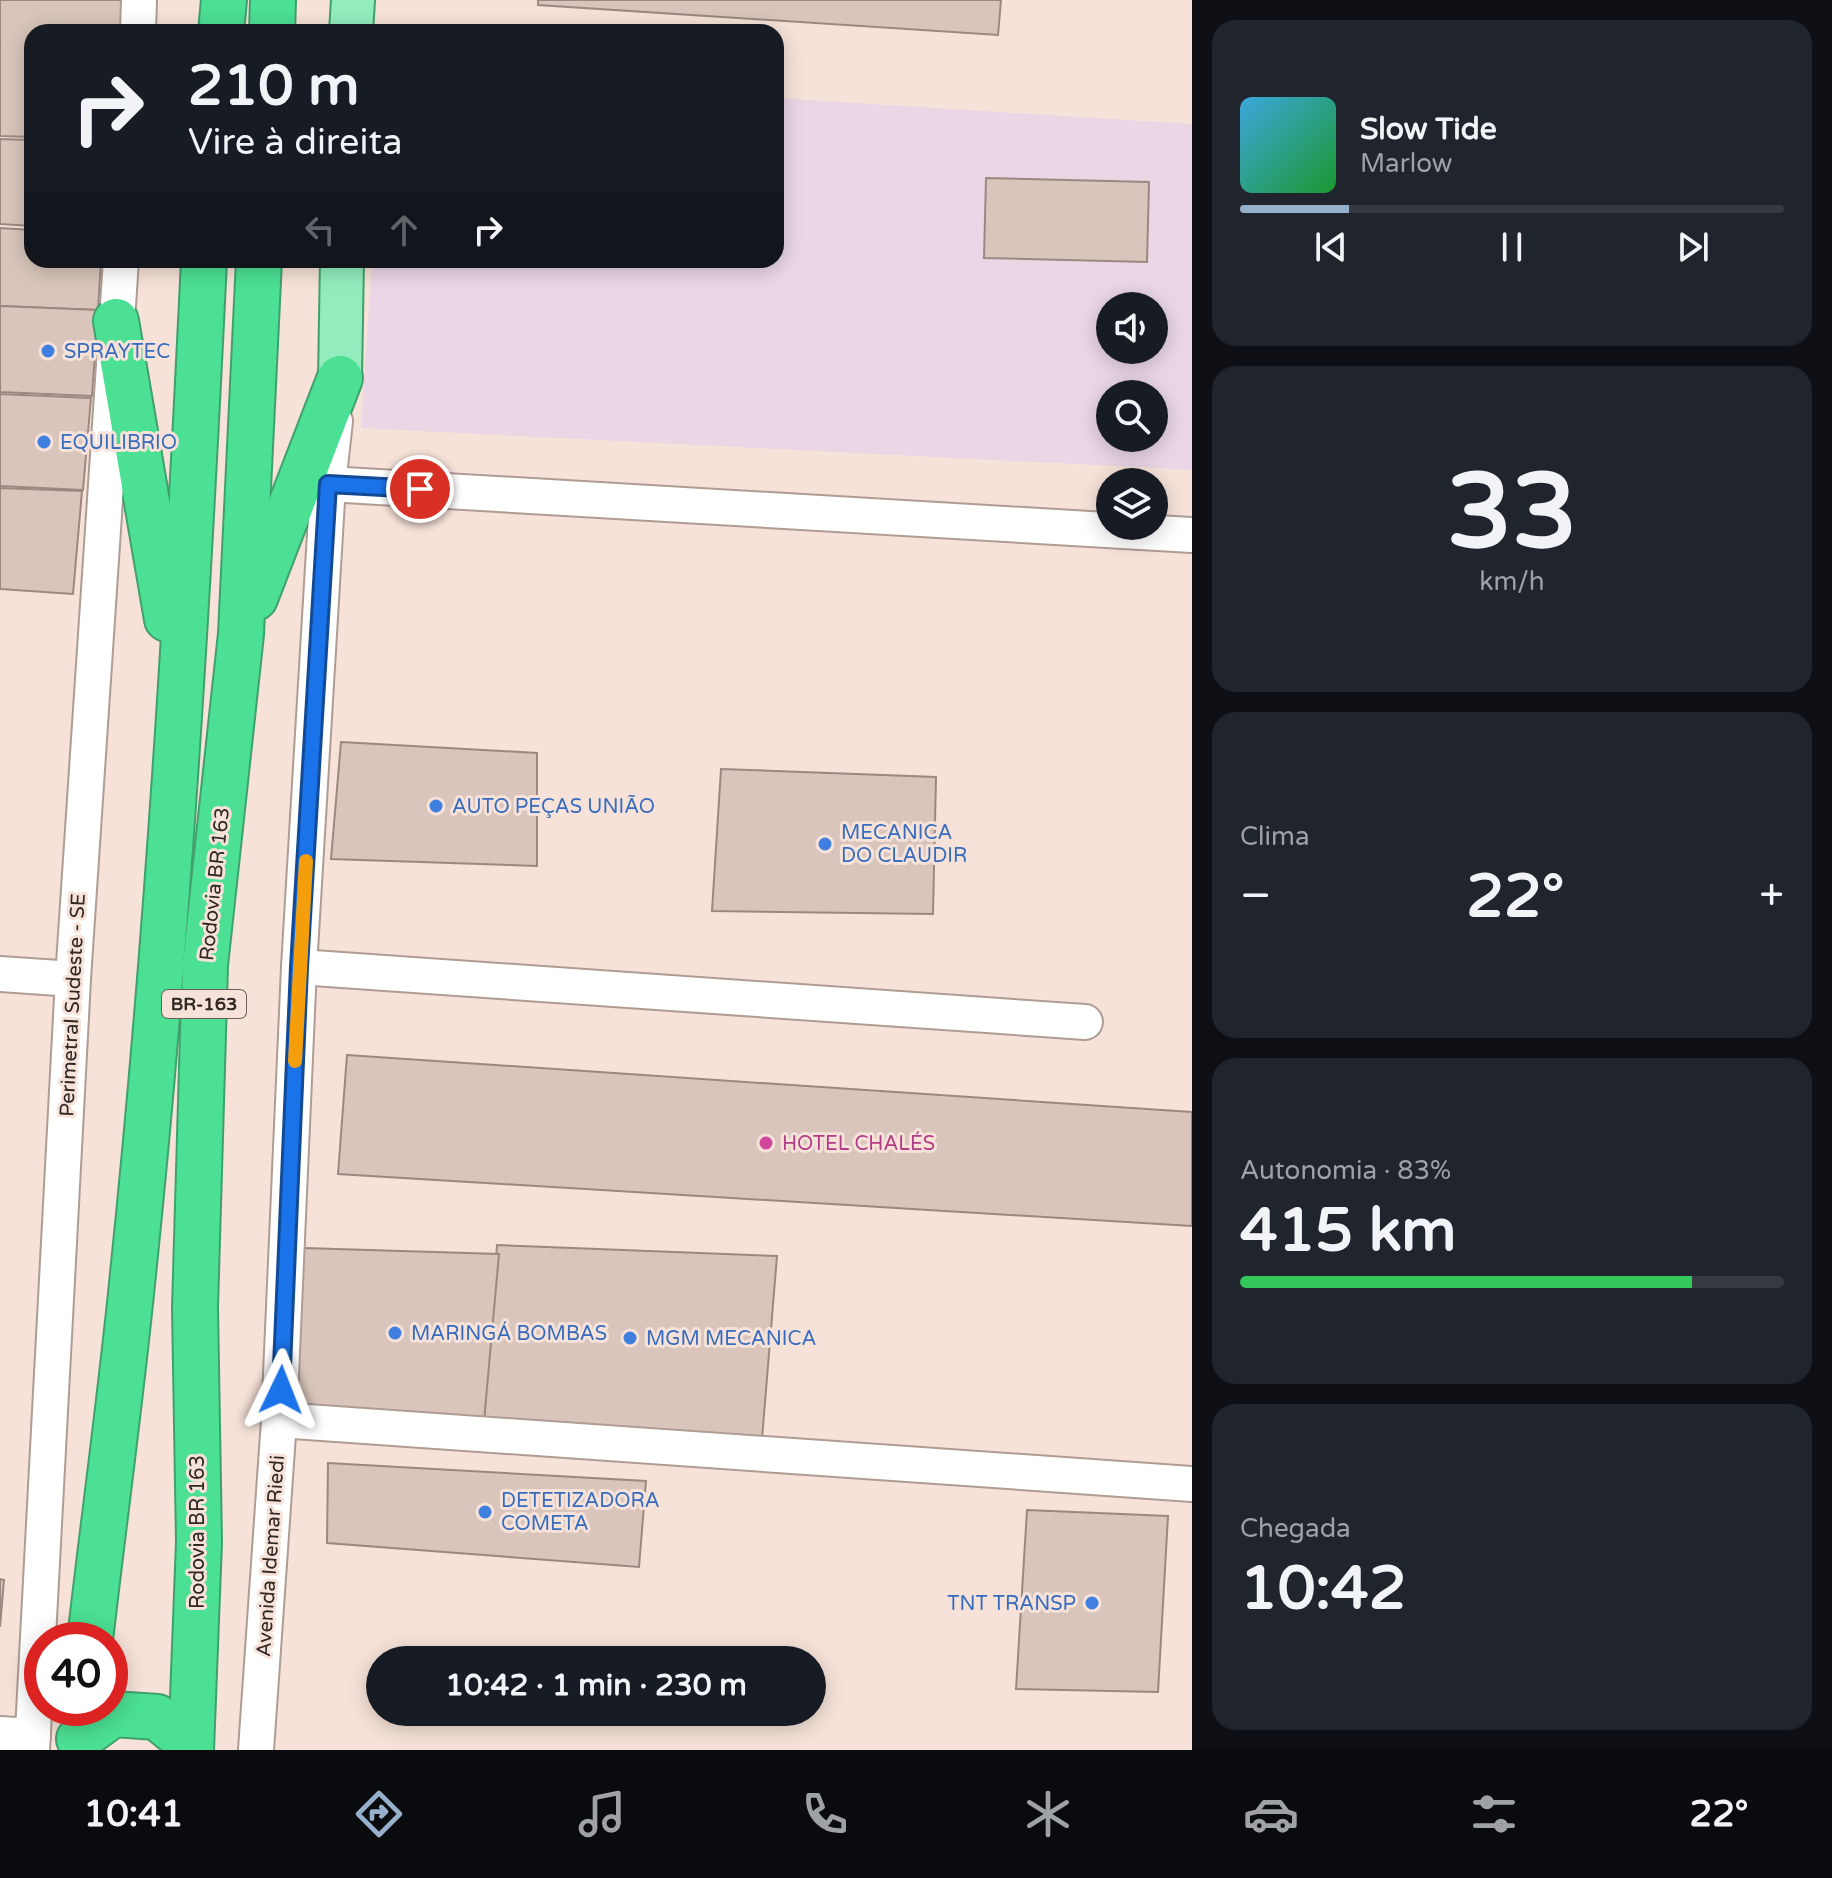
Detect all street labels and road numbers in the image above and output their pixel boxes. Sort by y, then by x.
street label: Rodovia BR 163 [195,806,235,962]
street label: Perimetral Sudeste - SE [55,893,91,1117]
road number: BR-163 [162,990,246,1018]
street label: Avenida Idemar Riedi [252,1454,290,1658]
street label: Rodovia BR 163 [186,1455,210,1609]

